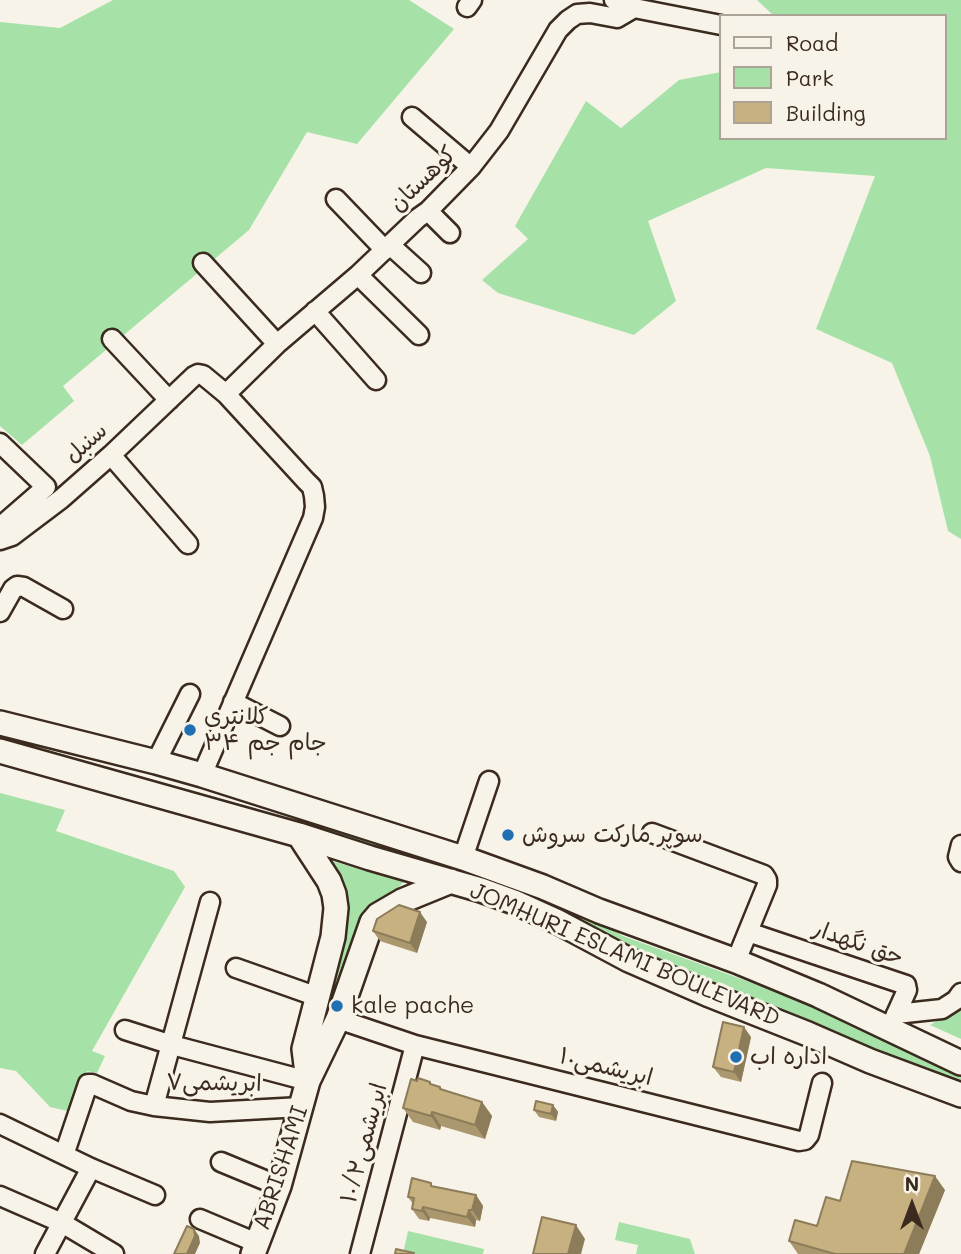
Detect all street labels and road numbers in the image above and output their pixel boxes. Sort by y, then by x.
street label: کوهستان [384,141,462,217]
street label: سنبل [59,417,113,469]
street label: JOMHURI ESLAMI BOULEVARD [466,877,784,1033]
street label: حق نگهدار [809,915,907,971]
street label: ابریشمی۱۰ [556,1042,656,1092]
street label: ابریشمی۷ [166,1068,262,1098]
street label: ۱۰/۲ابریشمی [335,1080,393,1206]
street label: ABRISHAMI [248,1103,314,1233]

